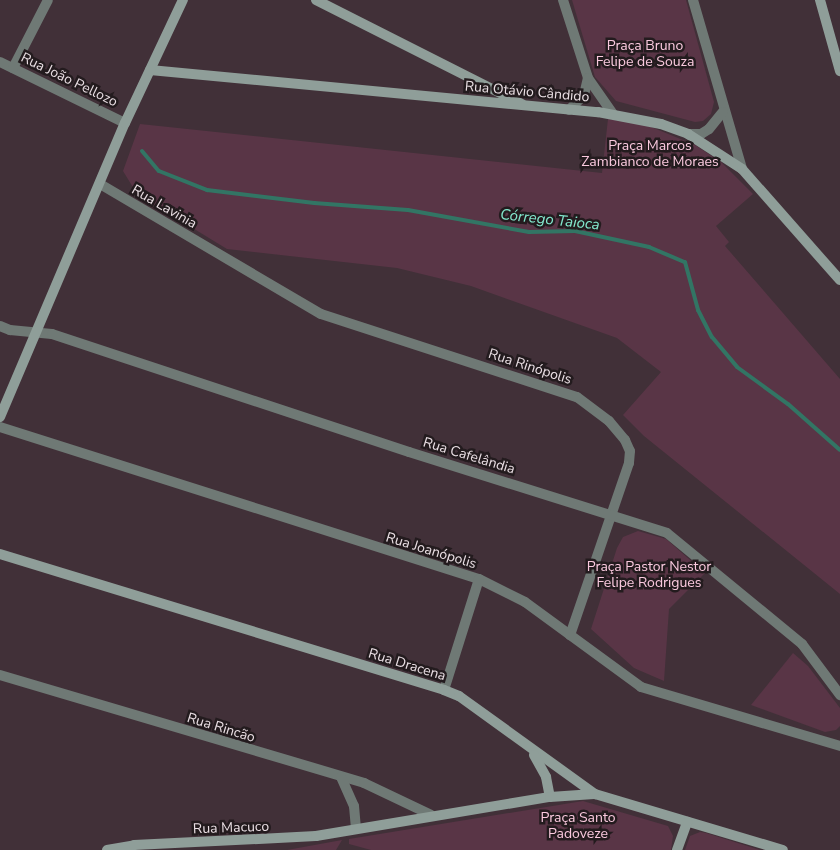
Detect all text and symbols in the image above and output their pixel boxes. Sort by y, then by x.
park label: Praça Bruno Felipe de Souza [596,38,694,70]
street label: Rua João Pellozo [18,49,120,111]
street label: Rua Otávio Cândido [464,78,590,106]
park label: Praça Marcos Zambianco de Moraes [581,138,719,170]
street label: Rua Lavinia [129,182,199,232]
water label: Córrego Taioca [499,206,601,234]
street label: Rua Rinópolis [486,346,574,388]
street label: Rua Cafelândia [421,434,517,478]
street label: Rua Joanópolis [384,529,478,573]
park label: Praça Pastor Nestor Felipe Rodrigues [587,559,711,592]
street label: Rua Dracena [366,645,448,685]
street label: Rua Rincão [185,710,257,746]
park label: Praça Santo Padoveze [540,810,616,842]
street label: Rua Macuco [193,818,269,838]

